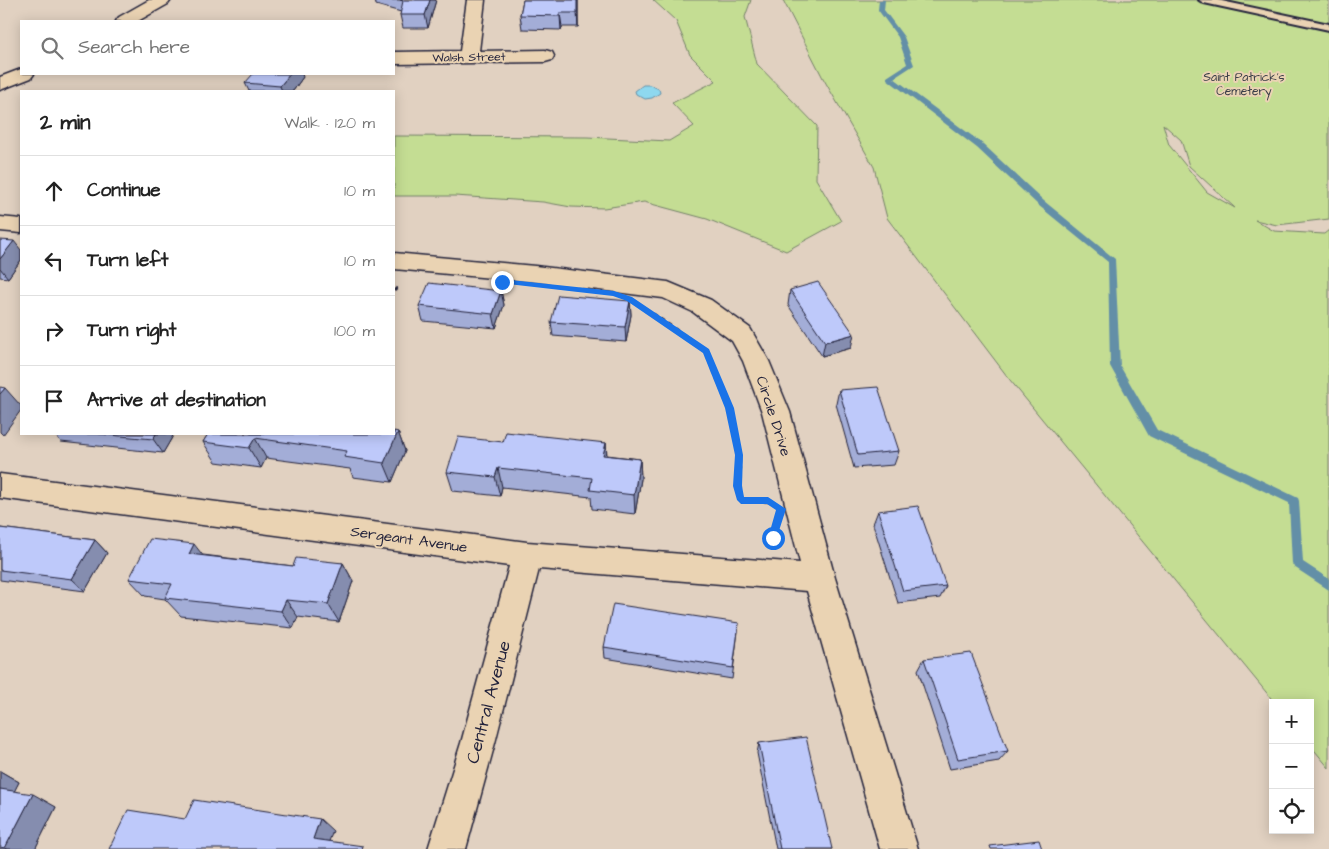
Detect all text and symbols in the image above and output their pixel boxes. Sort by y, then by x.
search box [20,20,395,75]
icon: search [38,34,66,62]
text: Search here [78,34,190,61]
street label: Walsh Street [432,48,506,67]
park label: Saint Patrick's Cemetery [1203,69,1285,101]
text: 2 min [40,108,90,137]
text: Walk · 120 m [284,112,375,134]
icon: ahead [40,177,68,205]
text: Continue [87,177,161,204]
text: 10 m [344,180,375,202]
icon: left [40,247,68,275]
text: Turn left [87,247,168,274]
text: 10 m [344,250,375,272]
route end [491,271,514,294]
icon: right [40,317,68,345]
text: Turn right [87,317,176,344]
text: 100 m [334,320,375,342]
street label: Circle Drive [751,373,796,459]
icon: arrive [40,387,68,415]
text: Arrive at destination [87,387,266,414]
street label: Sergeant Avenue [349,521,469,559]
route start [762,527,785,550]
street label: Central Avenue [460,638,517,766]
map controls [1269,699,1314,834]
button: + [1269,699,1314,744]
button: − [1269,744,1314,789]
button: locate [1269,789,1314,834]

